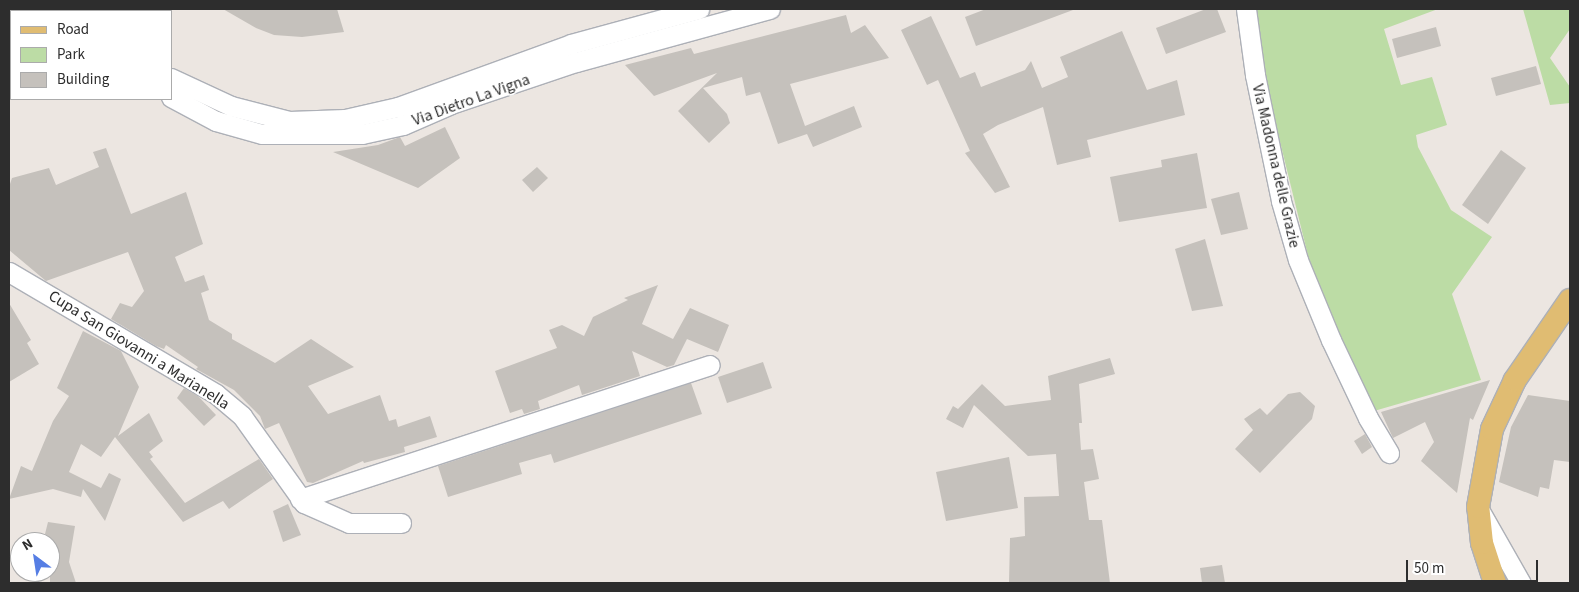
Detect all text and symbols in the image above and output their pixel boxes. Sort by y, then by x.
legend [10,10,172,100]
text: Road [57,19,89,40]
text: Park [57,44,85,65]
text: Building [57,69,109,90]
street label: Via Dietro La Vigna [410,70,532,130]
street label: Via Madonna delle Grazie [1248,82,1304,250]
street label: Cupa San Giovanni a Marianella [45,286,233,414]
north arrow [10,532,60,582]
text: N [19,534,37,556]
scale bar [1409,550,1542,582]
text: 50 m [1414,558,1444,579]

